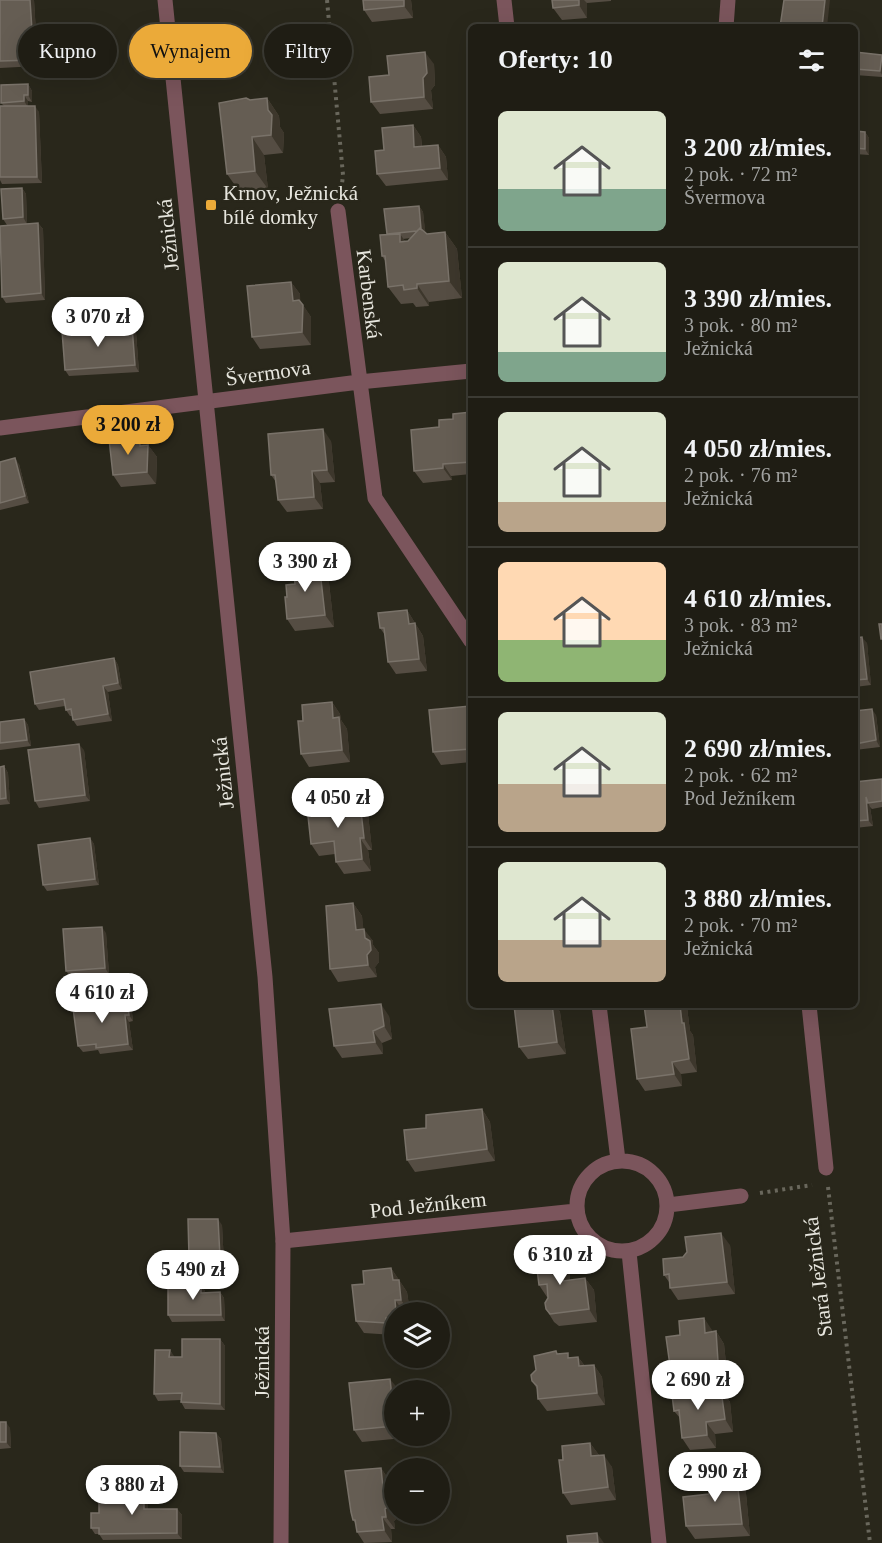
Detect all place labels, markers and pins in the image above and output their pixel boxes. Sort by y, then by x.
place label: Krnov, Ježnická bílé domky [223,181,359,229]
marker: Krnov, Ježnická bílé domky [204,198,218,212]
pin: 3 070 zł [36,297,160,348]
pin: 3 200 zł [66,405,190,456]
pin: 3 390 zł [243,542,367,593]
pin: 4 050 zł [276,778,400,829]
pin: 4 610 zł [40,973,164,1024]
pin: 6 310 zł [498,1235,622,1286]
pin: 5 490 zł [131,1250,255,1301]
pin: 2 690 zł [636,1360,760,1411]
pin: 2 990 zł [653,1452,777,1503]
pin: 3 880 zł [70,1465,194,1516]

